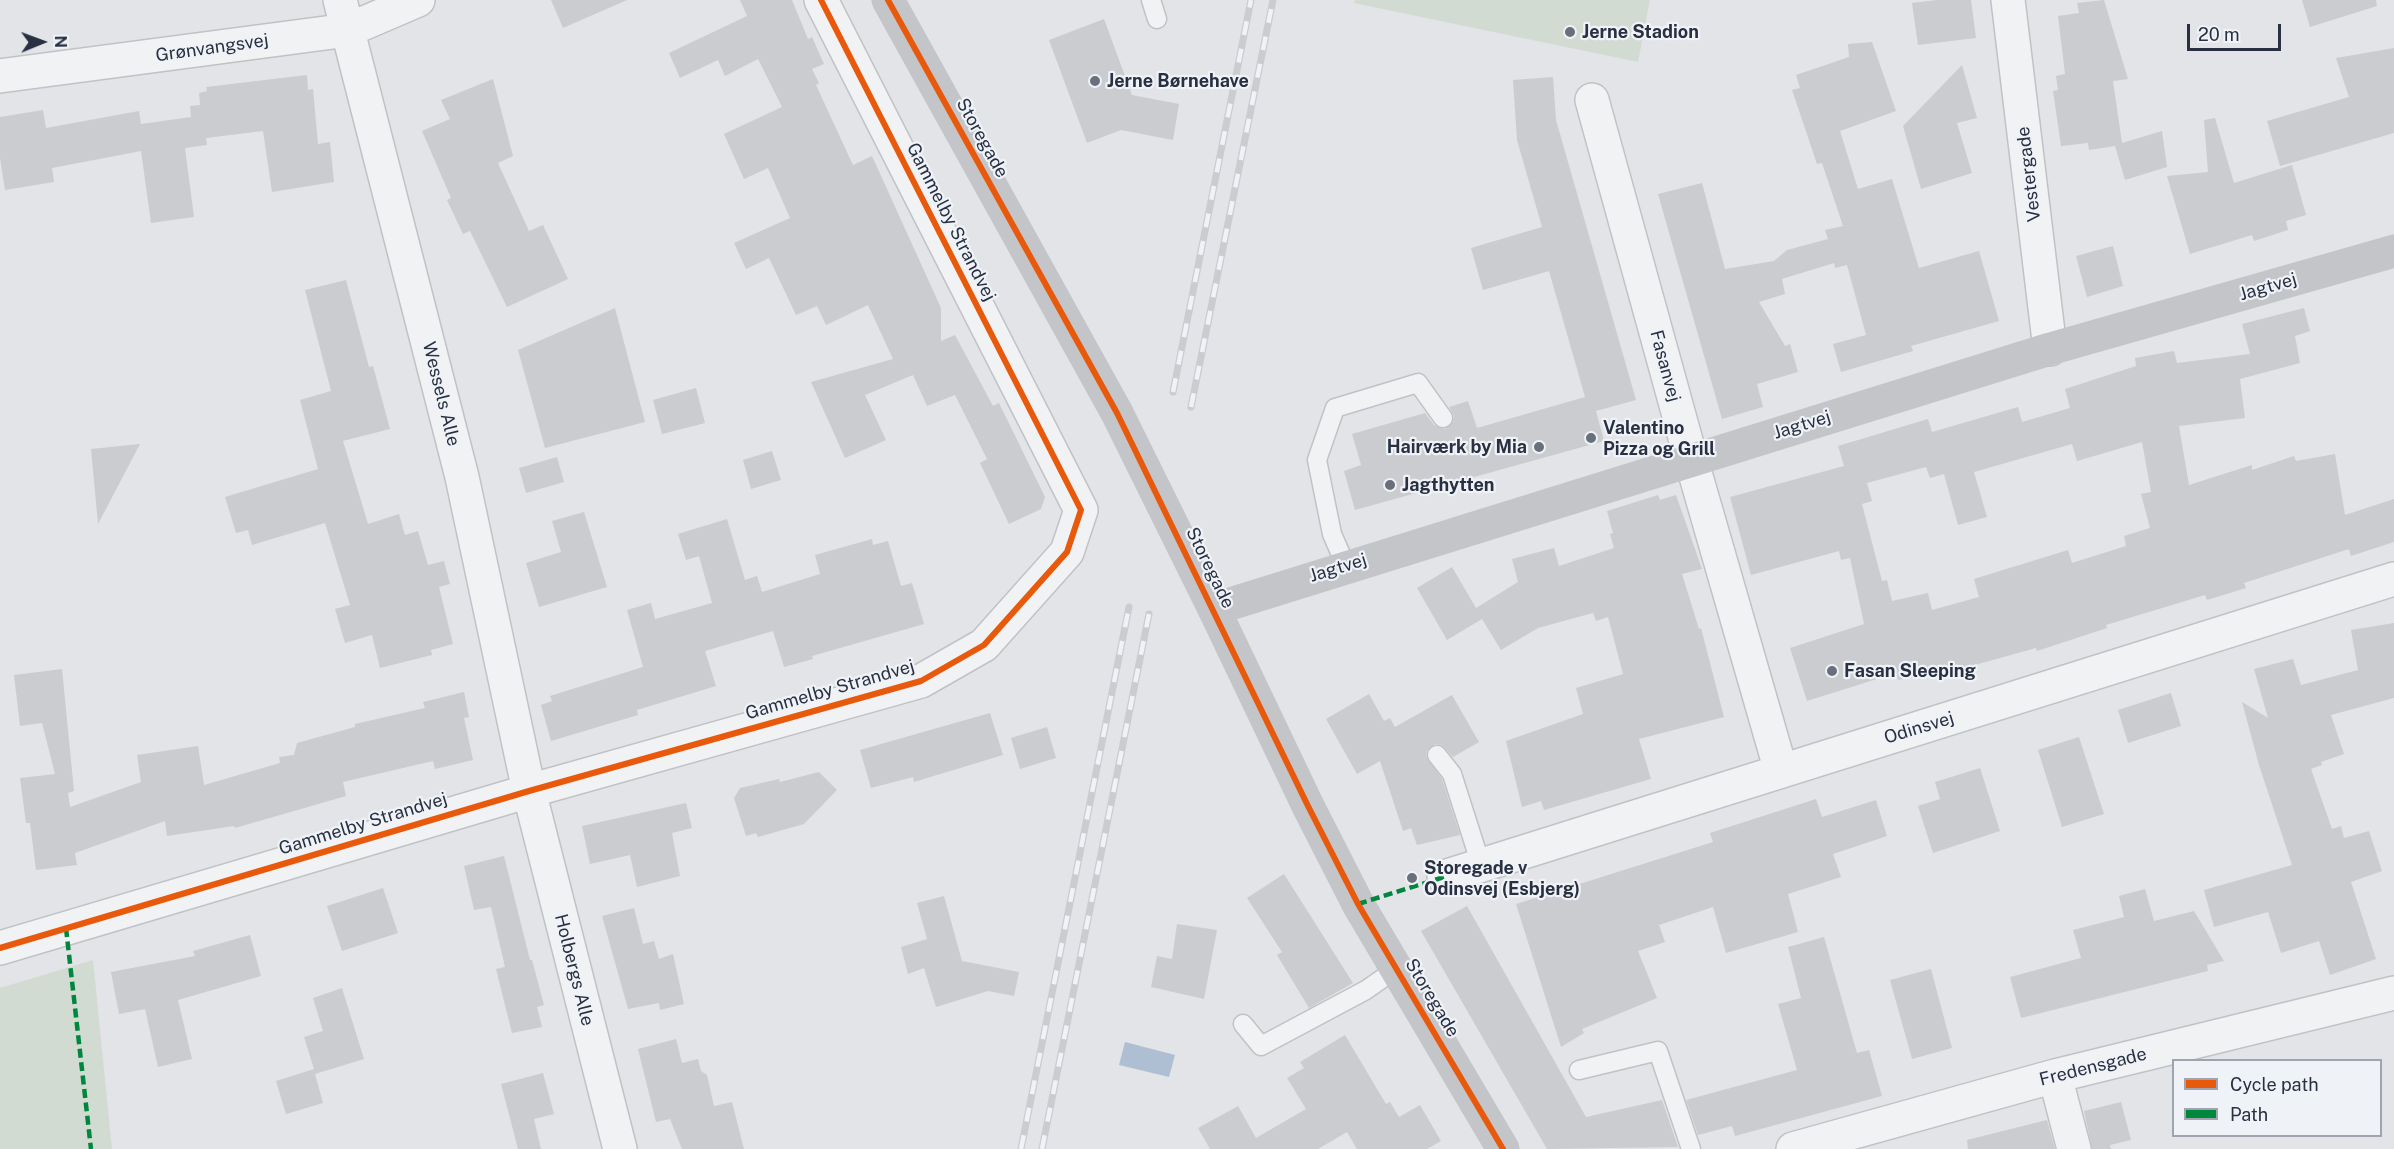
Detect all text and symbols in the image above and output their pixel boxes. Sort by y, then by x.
north arrow [12,12,72,72]
scale bar [2190,12,2284,50]
place label: Jerne Stadion [1582,21,1699,43]
text: 20 m [2198,24,2240,45]
marker: Jerne Stadion [1563,25,1577,39]
street label: Grønvangsvej [154,29,270,67]
text: N [51,35,70,48]
place label: Jerne Børnehave [1107,70,1249,92]
marker: Jerne Børnehave [1088,74,1102,88]
street label: Storegade [951,95,1013,181]
street label: Vestergade [2012,125,2046,223]
street label: Gammelby Strandvej [902,139,1000,305]
street label: Jagtvej [2237,268,2299,306]
street label: Fasanvej [1645,328,1685,404]
street label: Wessels Alle [418,340,464,448]
street label: Jagtvej [1771,406,1833,444]
place label: Valentino Pizza og Grill [1603,417,1715,460]
marker: Valentino Pizza og Grill [1584,431,1598,445]
place label: Hairværk by Mia [1387,436,1527,458]
marker: Hairværk by Mia [1532,440,1546,454]
place label: Jagthytten [1402,474,1495,496]
marker: Jagthytten [1383,478,1397,492]
street label: Storegade [1181,524,1239,612]
street label: Jagtvej [1307,549,1369,587]
street label: Gammelby Strandvej [743,656,917,724]
place label: Fasan Sleeping [1844,660,1976,682]
marker: Fasan Sleeping [1825,664,1839,678]
street label: Odinsvej [1882,707,1956,749]
street label: Gammelby Strandvej [276,788,450,860]
place label: Storegade v Odinsvej (Esbjerg) [1424,857,1580,900]
marker: Storegade v Odinsvej (Esbjerg) [1405,871,1419,885]
street label: Holbergs Alle [550,912,598,1028]
street label: Storegade [1400,955,1464,1041]
street label: Fredensgade [2037,1043,2149,1091]
legend [2172,1059,2382,1137]
text: Cycle path [2230,1074,2319,1095]
text: Path [2230,1104,2268,1125]

